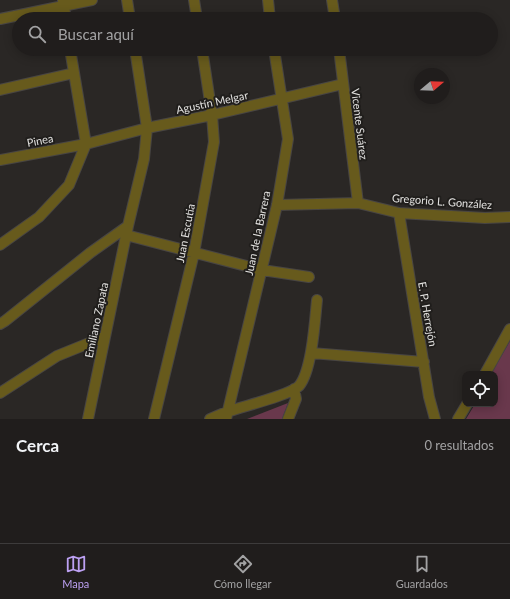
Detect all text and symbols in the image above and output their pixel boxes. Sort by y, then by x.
search box [12,12,498,56]
icon: search [26,23,48,45]
text: Buscar aquí [58,25,134,43]
north arrow [414,68,450,104]
street label: Agustín Melgar [175,88,249,116]
street label: Vicente Suárez [349,88,371,160]
street label: Pinea [26,131,54,149]
street label: Juan de la Barrera [242,189,272,277]
street label: Gregorio L. González [392,191,493,211]
street label: Juan Escutia [173,202,197,264]
street label: Emiliano Zapata [82,281,110,359]
street label: E. P. Herrejón [416,281,440,347]
map controls [462,371,498,407]
button: locate [462,371,498,407]
text: Cerca [16,435,59,456]
text: 0 resultados [424,437,494,453]
tab: Mapa [62,553,89,590]
tab: Cómo llegar [214,553,271,590]
tab: Guardados [396,553,448,590]

